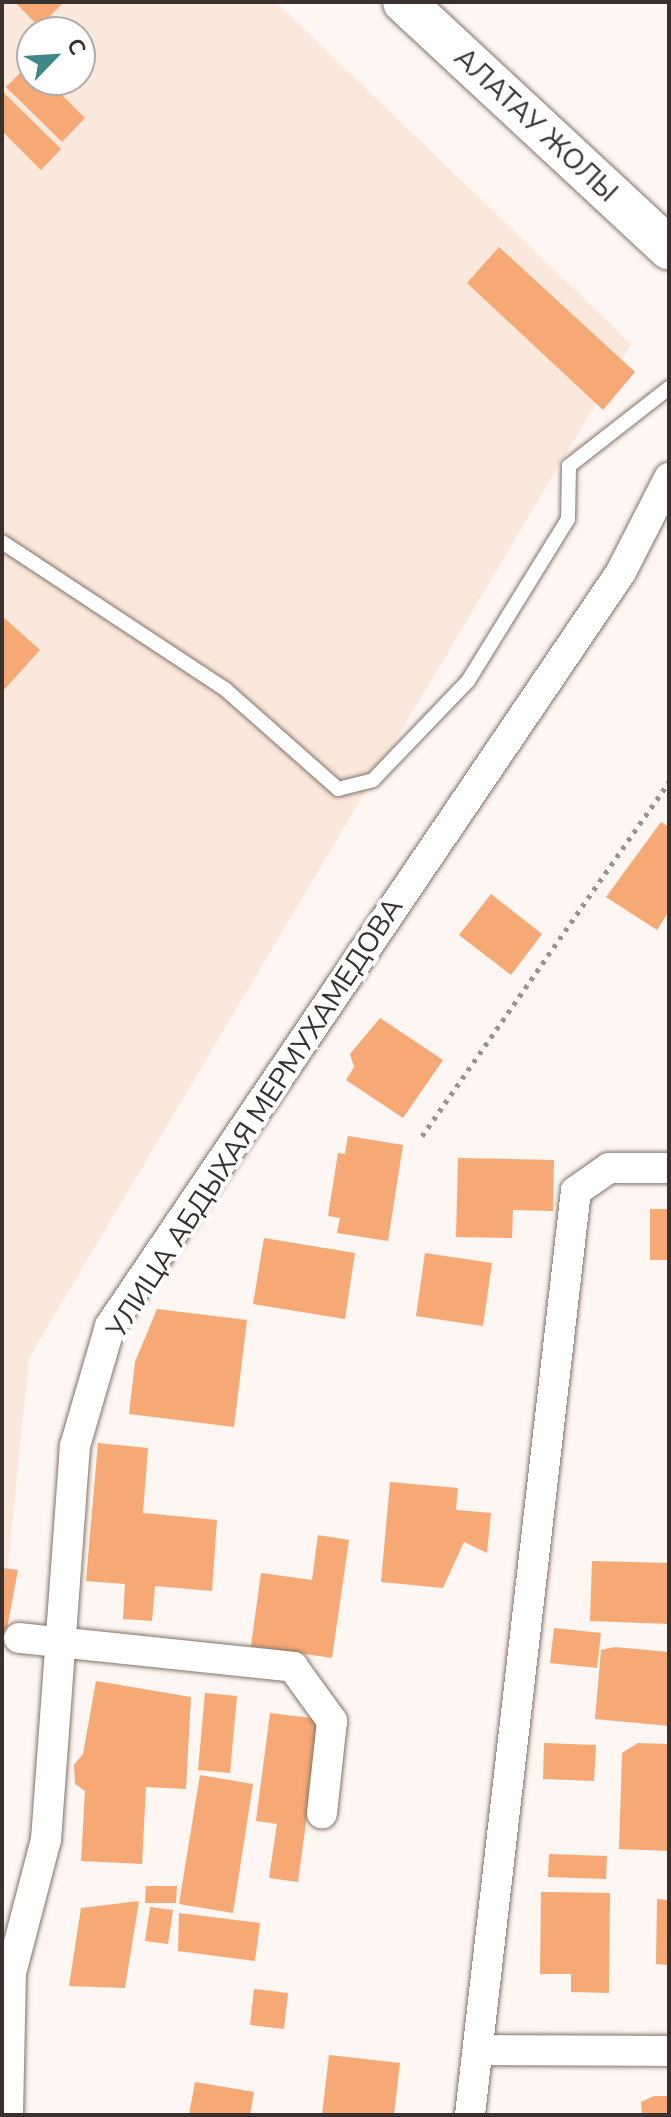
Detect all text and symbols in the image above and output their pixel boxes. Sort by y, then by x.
north arrow [16,16,96,96]
text: С [59,34,93,60]
street label: АЛАТАУ ЖОЛЫ [447,41,625,209]
street label: УЛИЦА АБДЫХАЯ МЕРМУХАМЕДОВА [100,892,410,1344]

